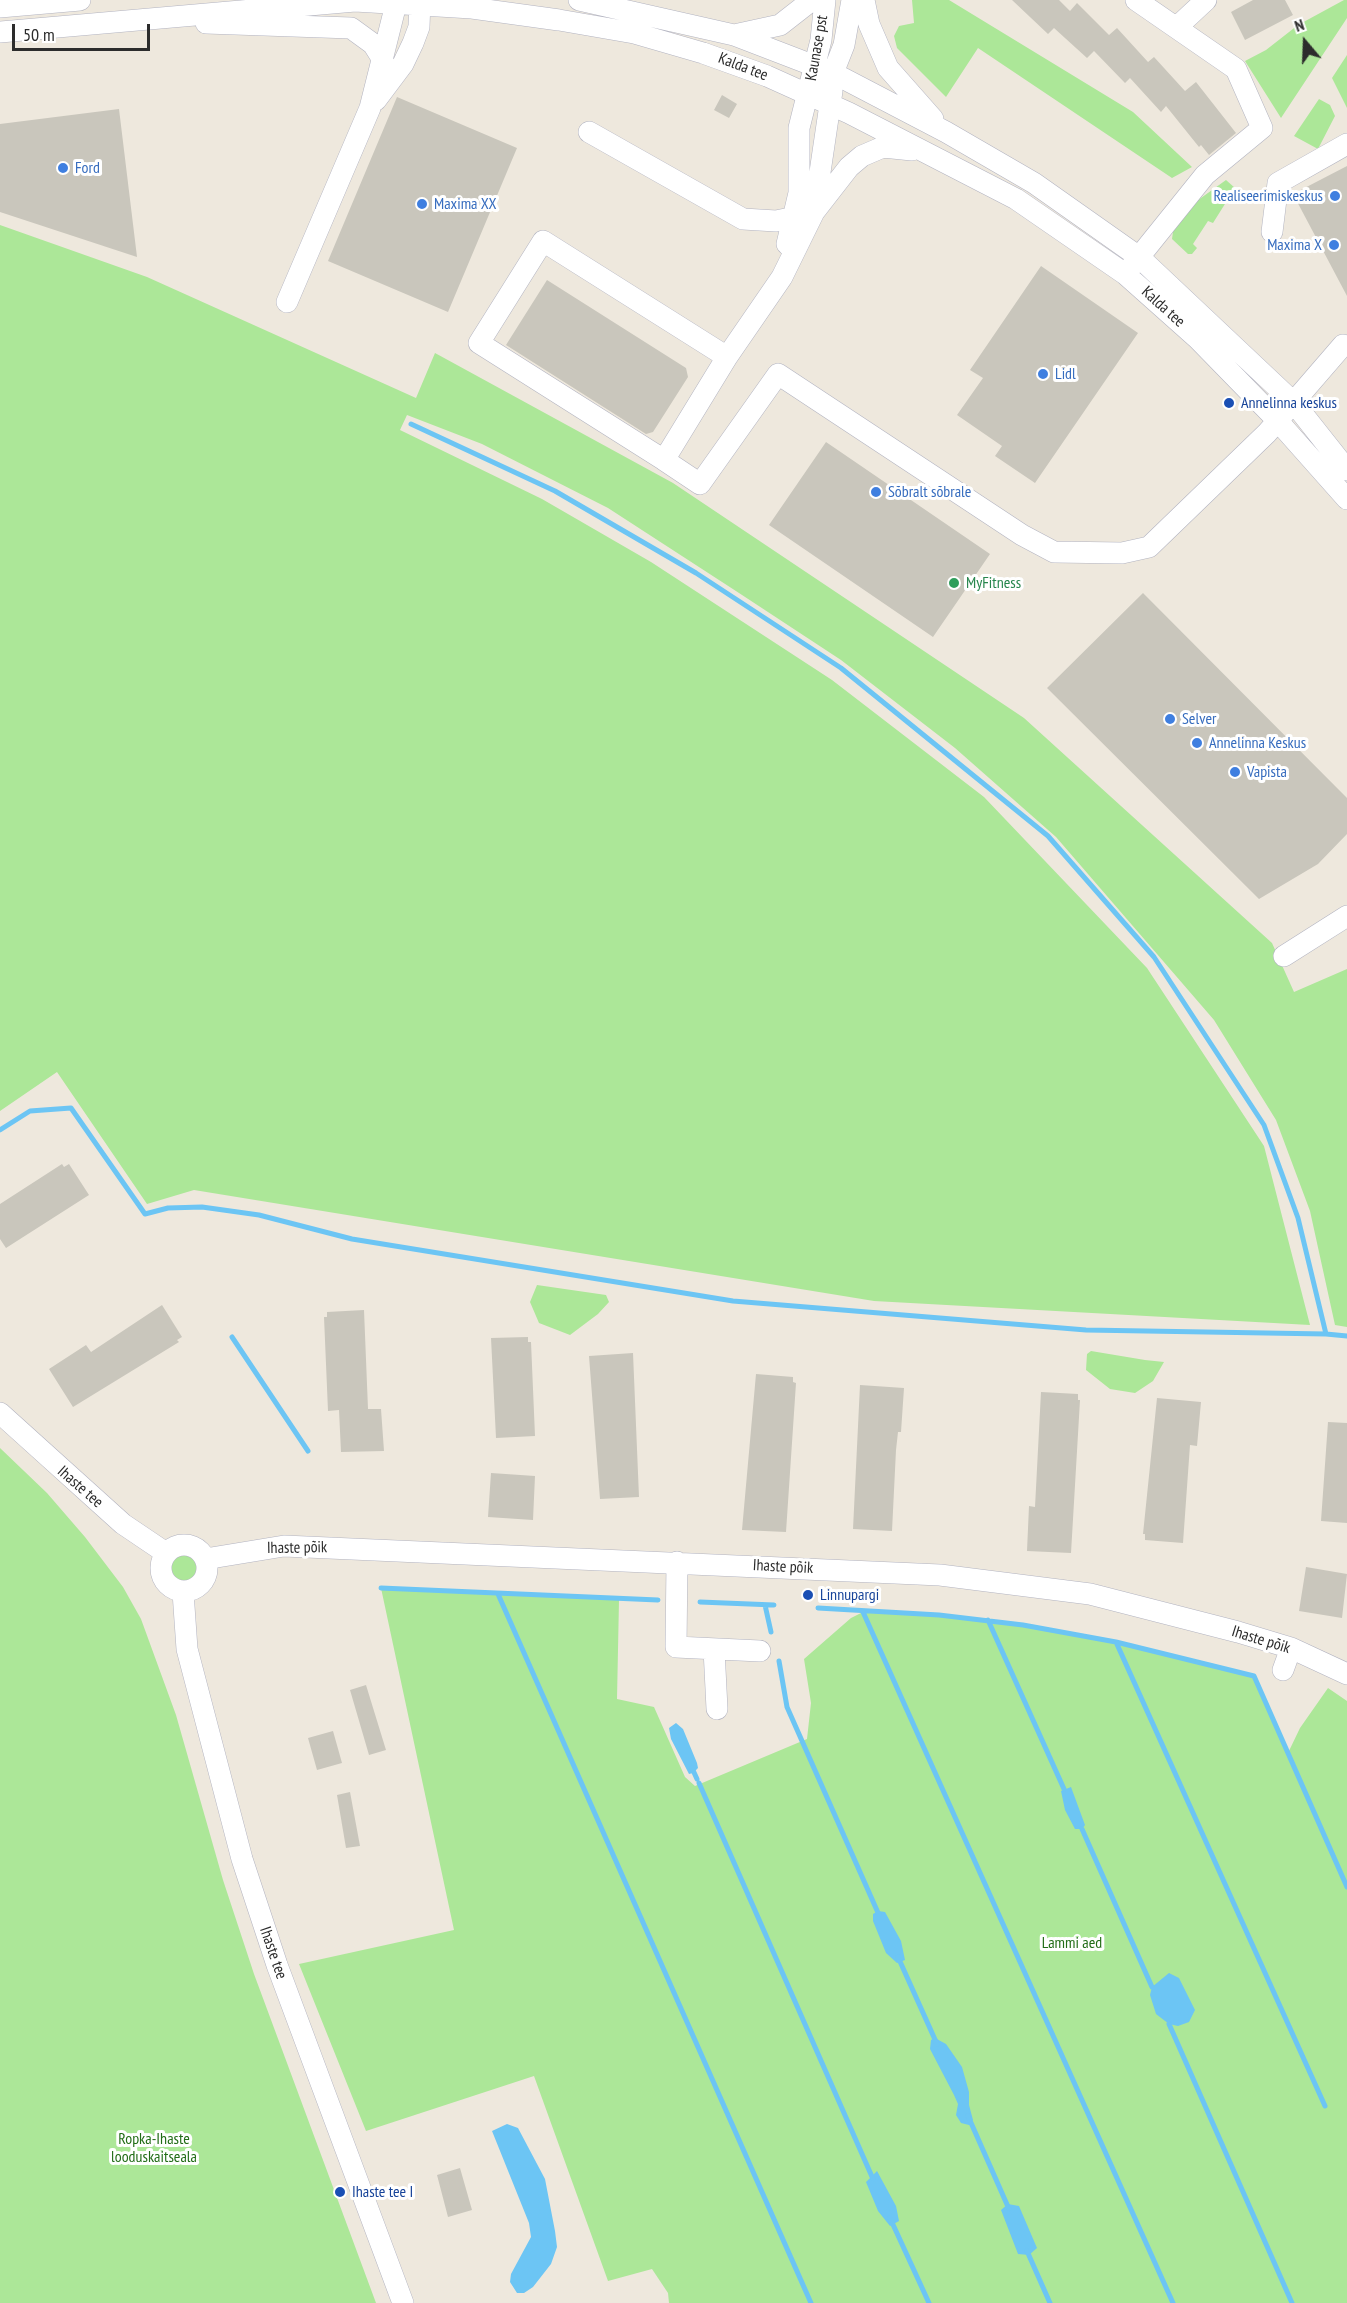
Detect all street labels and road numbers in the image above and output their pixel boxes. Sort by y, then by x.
street label: Kaunase pst [802,14,832,82]
street label: Kalda tee [715,49,771,85]
street label: Kalda tee [1137,283,1189,331]
street label: Ihaste tee [53,1462,107,1512]
street label: Ihaste põik [267,1538,327,1558]
street label: Ihaste põik [752,1556,814,1578]
street label: Ihaste põik [1229,1622,1293,1658]
street label: Ihaste tee [255,1924,291,1982]

